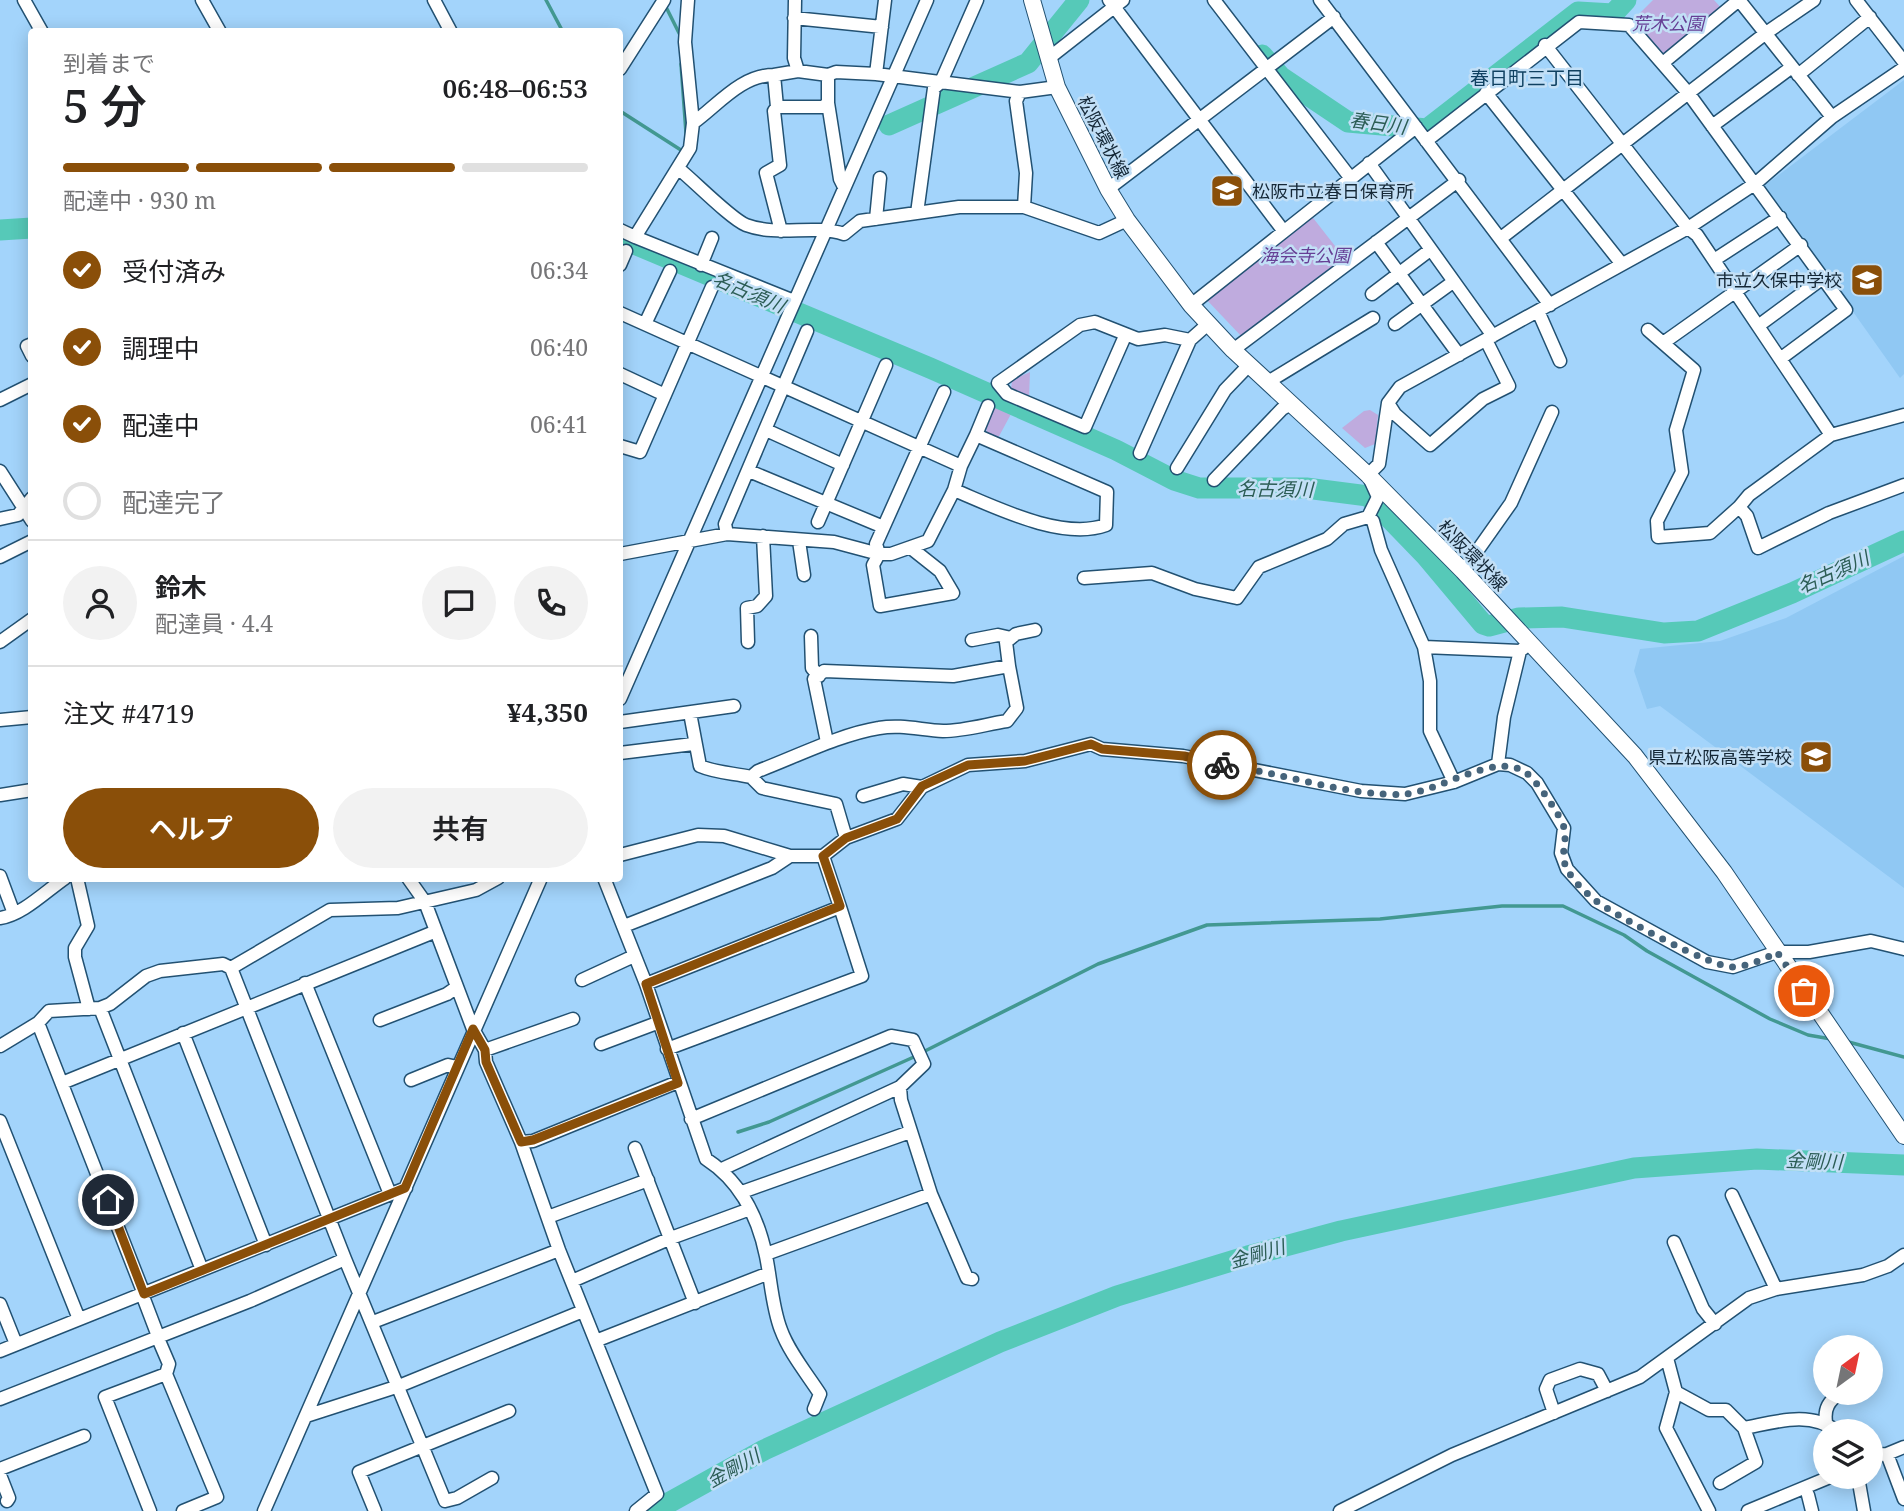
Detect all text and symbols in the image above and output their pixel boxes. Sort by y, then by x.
park label: 荒木公園 [1632,11,1707,35]
text: 到着まで [63,47,155,79]
district label: 春日町三丁目 [1470,65,1584,91]
text: 06:48–06:53 [442,70,588,106]
text: 5 分 [63,74,147,136]
street label: 松阪環状線 [1073,91,1135,183]
water label: 春日川 [1348,106,1410,140]
school or university icon: 松阪市立春日保育所 [1208,172,1246,210]
place label: 松阪市立春日保育所 [1252,179,1414,203]
text: 配達中 · 930 m [63,184,216,216]
park label: 海会寺公園 [1260,243,1353,267]
icon: check [63,251,101,289]
text: 受付済み [122,253,226,289]
text: 06:34 [530,254,588,286]
school or university icon: 市立久保中学校 [1848,261,1886,299]
water label: 名古須川 [709,265,791,320]
place label: 市立久保中学校 [1716,268,1842,292]
icon: check [63,328,101,366]
text: 調理中 [122,330,200,366]
text: 06:40 [530,331,588,363]
icon: check [63,405,101,443]
text: 配達中 [122,407,200,443]
text: 06:41 [530,408,588,440]
water label: 名古須川 [1237,475,1315,503]
text: 配達完了 [122,484,226,520]
street label: 松阪環状線 [1433,514,1513,596]
water label: 名古須川 [1793,544,1875,599]
button: person [63,566,137,640]
button: chat [422,566,496,640]
button: phone [514,566,588,640]
text: 鈴木 [155,569,207,605]
text: 配達員 · 4.4 [155,607,273,639]
text: ¥4,350 [507,694,588,730]
text: 注文 #4719 [63,695,194,731]
courier [1187,730,1257,800]
school or university icon: 県立松阪高等学校 [1797,738,1835,776]
place label: 県立松阪高等学校 [1648,745,1792,769]
icon: bike [1203,746,1241,784]
button: ヘルプ [63,788,319,868]
button: 共有 [333,788,588,868]
pin [1774,961,1834,1021]
icon: bag [1785,972,1823,1010]
water label: 金剛川 [1785,1147,1845,1175]
pin [78,1170,138,1230]
icon: home [89,1181,127,1219]
water label: 金剛川 [1226,1233,1290,1274]
north arrow [1813,1335,1883,1405]
map controls [1813,1335,1883,1489]
button: layers [1813,1419,1883,1489]
water label: 金剛川 [702,1442,766,1493]

